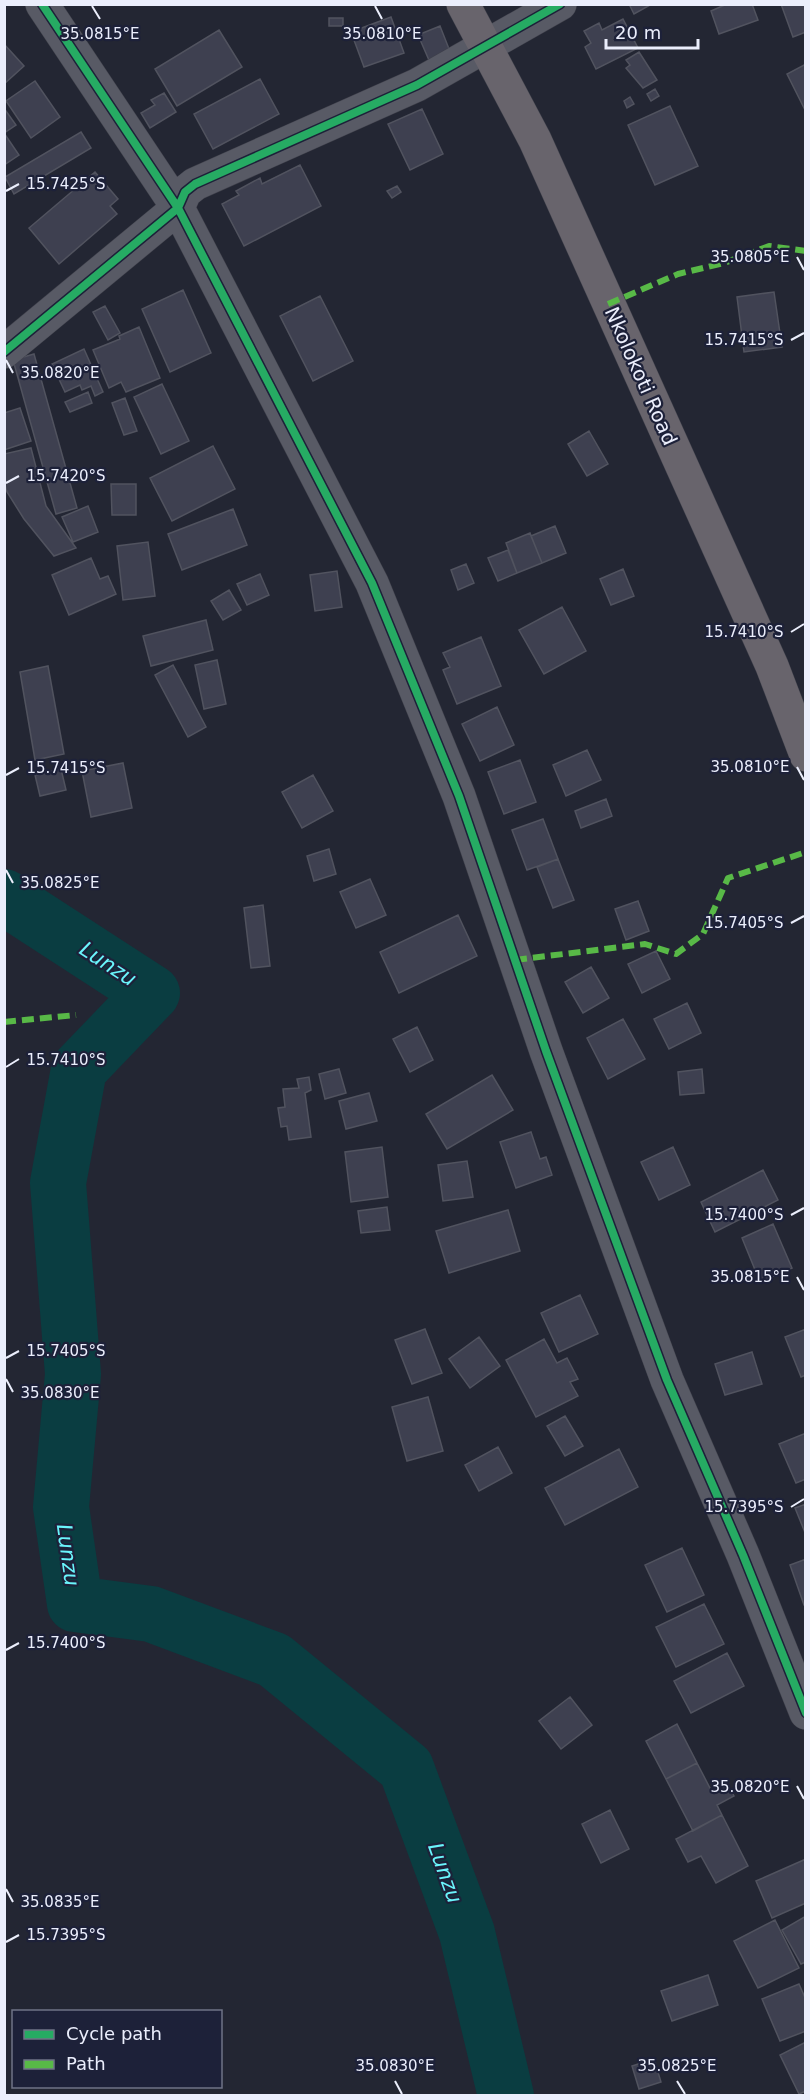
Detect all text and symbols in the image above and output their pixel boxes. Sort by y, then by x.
scale bar [606,12,698,50]
text: 20 m [615,22,661,43]
text: 35.0815°E [60,25,140,43]
text: 35.0810°E [342,25,422,43]
text: 15.7425°S [26,175,106,193]
text: 35.0805°E [710,248,790,266]
street label: Nkolokoti Road [600,303,682,449]
text: 15.7415°S [704,331,784,349]
text: 35.0820°E [20,364,100,382]
text: 15.7420°S [26,467,106,485]
text: 15.7410°S [704,623,784,641]
text: 35.0810°E [710,758,790,776]
text: 15.7415°S [26,759,106,777]
text: 35.0825°E [20,874,100,892]
text: 15.7405°S [704,914,784,932]
water label: Lunzu [75,937,141,991]
text: 15.7410°S [26,1051,106,1069]
text: 15.7400°S [704,1206,784,1224]
text: 35.0815°E [710,1268,790,1286]
text: 15.7405°S [26,1342,106,1360]
text: 35.0830°E [20,1384,100,1402]
text: 15.7395°S [704,1498,784,1516]
water label: Lunzu [52,1522,84,1588]
text: 15.7400°S [26,1634,106,1652]
text: 35.0820°E [710,1778,790,1796]
water label: Lunzu [423,1839,467,1907]
text: 35.0835°E [20,1893,100,1911]
text: 15.7395°S [26,1926,106,1944]
legend [12,2010,222,2088]
text: Cycle path [66,2023,162,2044]
text: Path [66,2053,106,2074]
text: 35.0830°E [355,2057,435,2075]
text: 35.0825°E [637,2057,717,2075]

